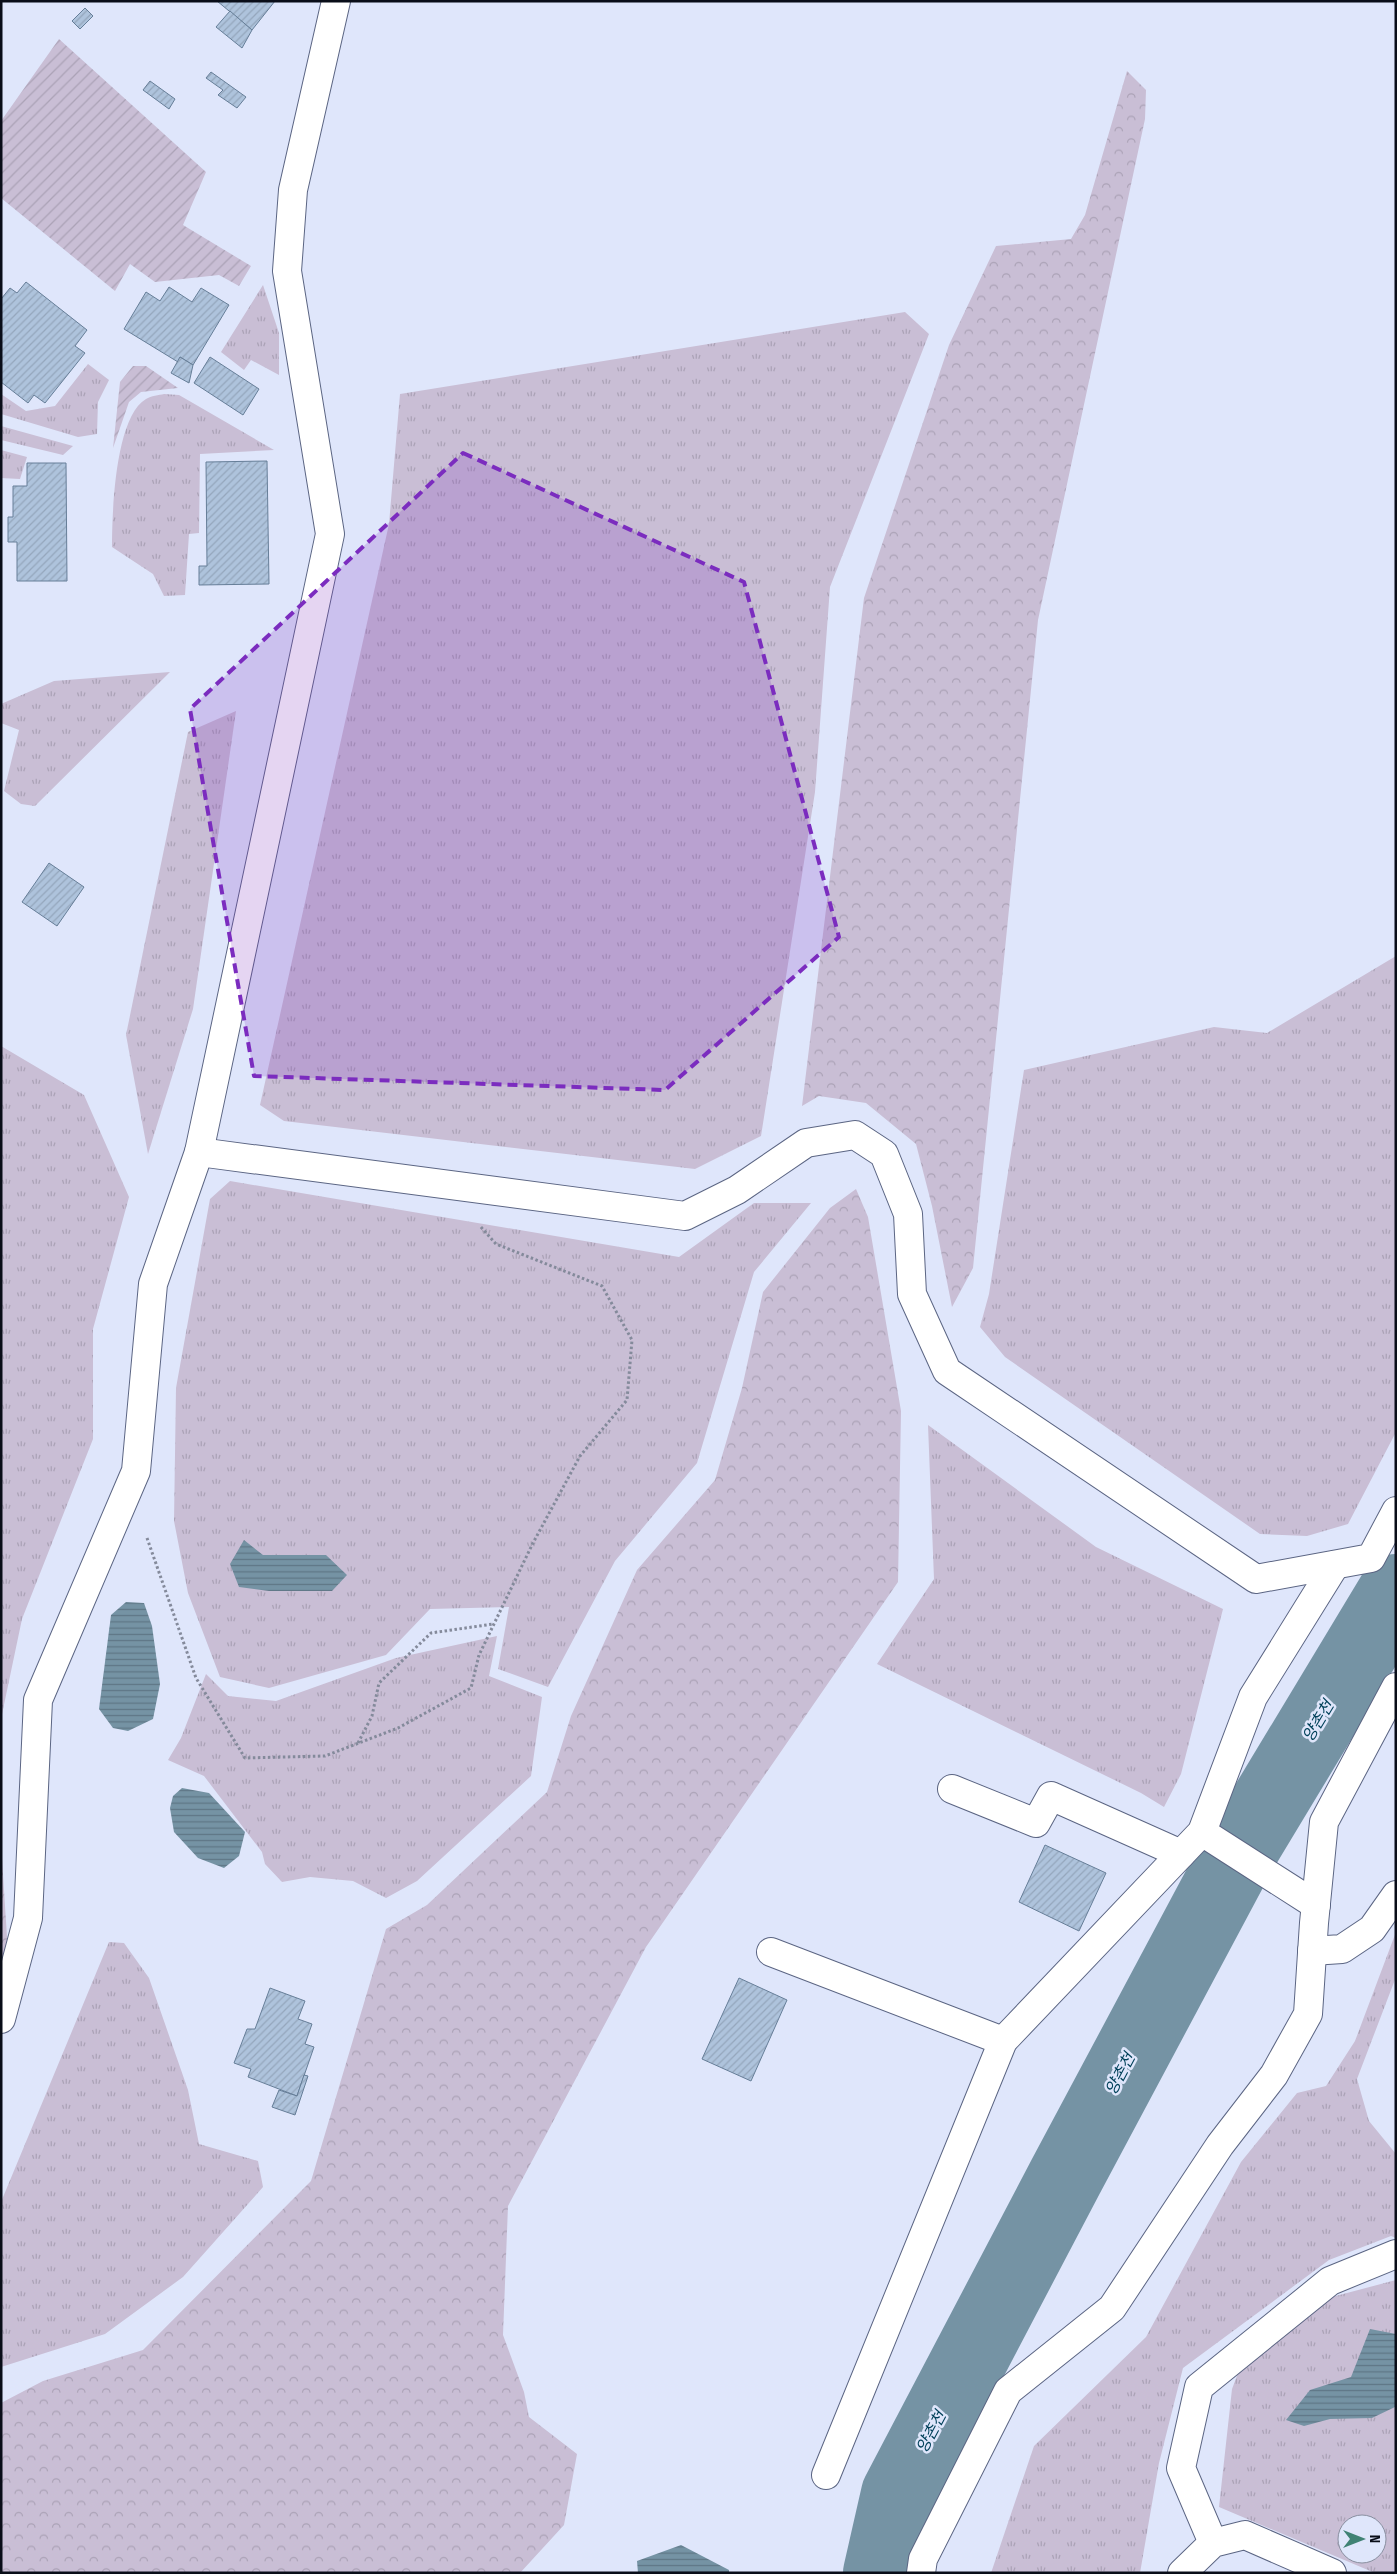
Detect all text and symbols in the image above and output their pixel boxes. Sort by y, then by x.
water label: 양촌천 [1298,1695,1339,1745]
water label: 양촌천 [1101,2048,1140,2098]
water label: 양촌천 [912,2406,951,2456]
north arrow [1337,2514,1387,2564]
text: N [1366,2535,1383,2543]

